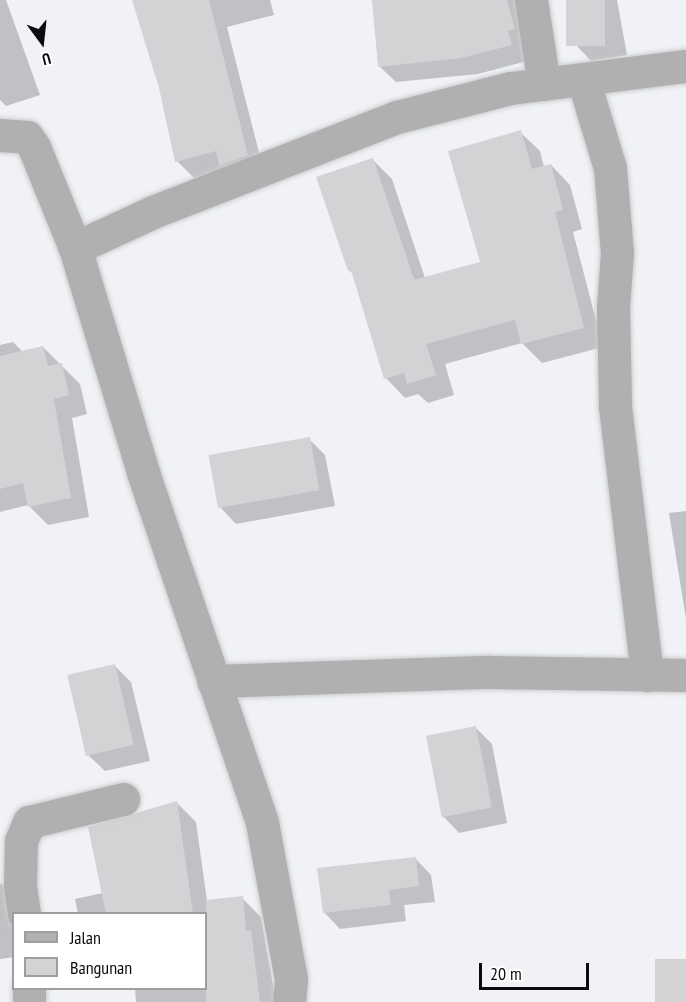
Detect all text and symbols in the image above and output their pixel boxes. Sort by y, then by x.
north arrow [12,12,72,72]
text: U [40,49,53,70]
legend [12,912,207,990]
text: Jalan [70,926,101,949]
scale bar [482,951,592,989]
text: Bangunan [70,956,132,979]
text: 20 m [490,962,522,985]

